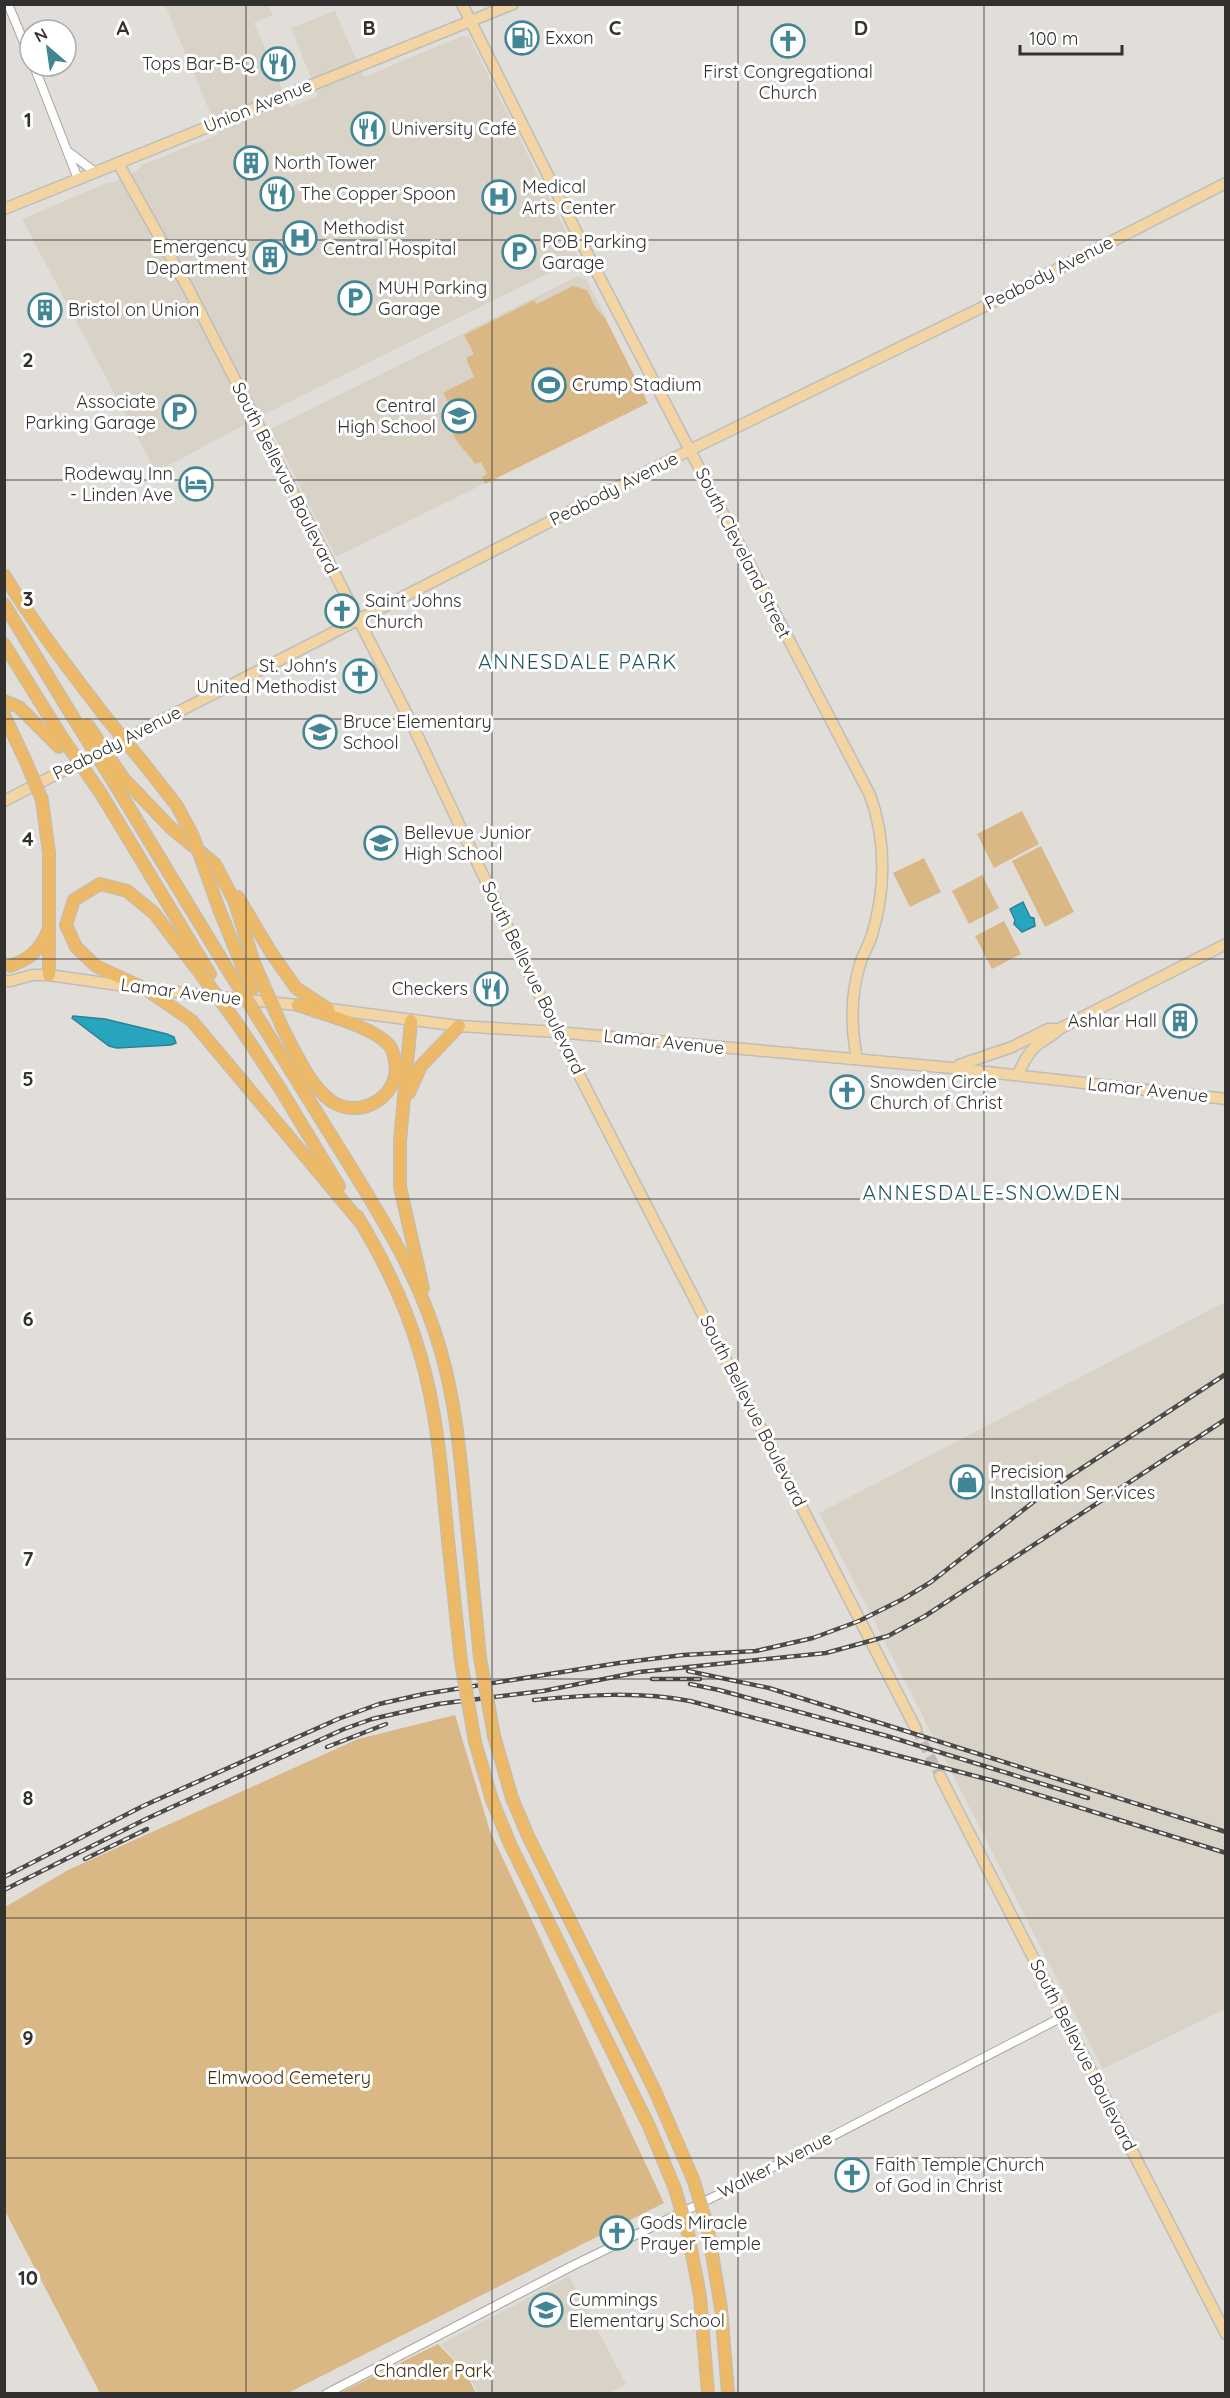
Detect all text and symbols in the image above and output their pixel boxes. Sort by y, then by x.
text: A [117,15,130,40]
text: B [362,15,376,40]
text: C [609,15,622,40]
text: D [854,15,868,40]
north arrow [18,18,78,78]
scale bar [1020,18,1122,56]
fuel station icon: Exxon [504,20,540,56]
text: N [31,23,51,46]
church icon: First Congregational Church [770,23,806,59]
place label: Exxon [545,26,594,49]
text: 100 m [1029,27,1078,50]
restaurant icon: Tops Bar-B-Q [260,46,296,82]
place label: Tops Bar-B-Q [142,52,256,75]
place label: First Congregational Church [703,60,873,104]
street label: Union Avenue [200,73,315,138]
text: 1 [24,107,32,132]
restaurant icon: University Café [350,111,386,147]
place label: University Café [391,117,517,140]
building icon: North Tower [233,145,269,181]
place label: North Tower [274,151,376,174]
place label: Medical Arts Center [522,175,616,219]
restaurant icon: The Copper Spoon [259,176,295,212]
hospital icon: Medical Arts Center [481,179,517,215]
place label: The Copper Spoon [300,182,456,205]
place label: Methodist Central Hospital [323,216,456,260]
hospital icon: Methodist Central Hospital [282,220,318,256]
place label: POB Parking Garage [542,230,647,274]
street label: Peabody Avenue [981,230,1117,315]
parking icon: POB Parking Garage [501,234,537,270]
place label: Emergency Department [146,235,247,279]
building icon: Emergency Department [252,239,288,275]
place label: MUH Parking Garage [378,276,487,320]
parking icon: MUH Parking Garage [337,280,373,316]
building icon: Bristol on Union [27,292,63,328]
place label: Bristol on Union [68,298,199,321]
text: 2 [22,347,34,372]
sports icon: Crump Stadium [531,367,567,403]
place label: Crump Stadium [572,373,702,396]
street label: South Bellevue Boulevard [227,378,344,577]
place label: Associate Parking Garage [25,390,156,434]
parking icon: Associate Parking Garage [161,394,197,430]
place label: Central High School [337,394,436,438]
school or university icon: Central High School [441,398,477,434]
street label: Peabody Avenue [546,446,682,531]
place label: Rodeway Inn - Linden Ave [64,462,173,506]
street label: South Cleveland Street [690,464,796,642]
hotel icon: Rodeway Inn - Linden Ave [178,466,214,502]
text: 3 [23,586,33,611]
place label: Saint Johns Church [365,589,462,633]
church icon: Saint Johns Church [324,593,360,629]
district label: ANNESDALE PARK [478,648,678,674]
place label: St. John's United Methodist [196,654,337,698]
church icon: St. John's United Methodist [342,658,378,694]
street label: Peabody Avenue [49,700,185,785]
place label: Bruce Elementary School [343,710,492,754]
school or university icon: Bruce Elementary School [302,714,338,750]
place label: Bellevue Junior High School [404,821,532,865]
school or university icon: Bellevue Junior High School [363,825,399,861]
text: 4 [22,826,34,851]
street label: South Bellevue Boulevard [477,877,590,1078]
restaurant icon: Checkers [473,971,509,1007]
street label: Lamar Avenue [120,973,243,1010]
place label: Checkers [392,977,468,1000]
building icon: Ashlar Hall [1162,1003,1198,1039]
place label: Ashlar Hall [1068,1009,1157,1032]
street label: Lamar Avenue [603,1024,726,1059]
text: 5 [22,1066,34,1091]
place label: Snowden Circle Church of Christ [870,1070,1003,1114]
street label: Lamar Avenue [1087,1072,1210,1107]
church icon: Snowden Circle Church of Christ [829,1074,865,1110]
district label: ANNESDALE-SNOWDEN [863,1179,1121,1205]
text: 6 [22,1306,34,1331]
street label: South Bellevue Boulevard [695,1311,812,1510]
place label: Precision Installation Services [990,1460,1155,1504]
shop icon: Precision Installation Services [949,1464,985,1500]
text: 7 [23,1546,34,1571]
text: 8 [23,1785,34,1810]
street label: South Bellevue Boulevard [1025,1955,1142,2154]
text: 9 [22,2025,34,2050]
park label: Elmwood Cemetery [207,2066,371,2089]
street label: Walker Avenue [714,2126,836,2203]
place label: Faith Temple Church of God in Christ [875,2153,1044,2197]
church icon: Faith Temple Church of God in Christ [834,2157,870,2193]
place label: Gods Miracle Prayer Temple [640,2211,761,2255]
church icon: Gods Miracle Prayer Temple [599,2215,635,2251]
text: 10 [18,2265,38,2290]
place label: Cummings Elementary School [569,2288,725,2332]
school or university icon: Cummings Elementary School [528,2292,564,2328]
park label: Chandler Park [374,2359,492,2382]

